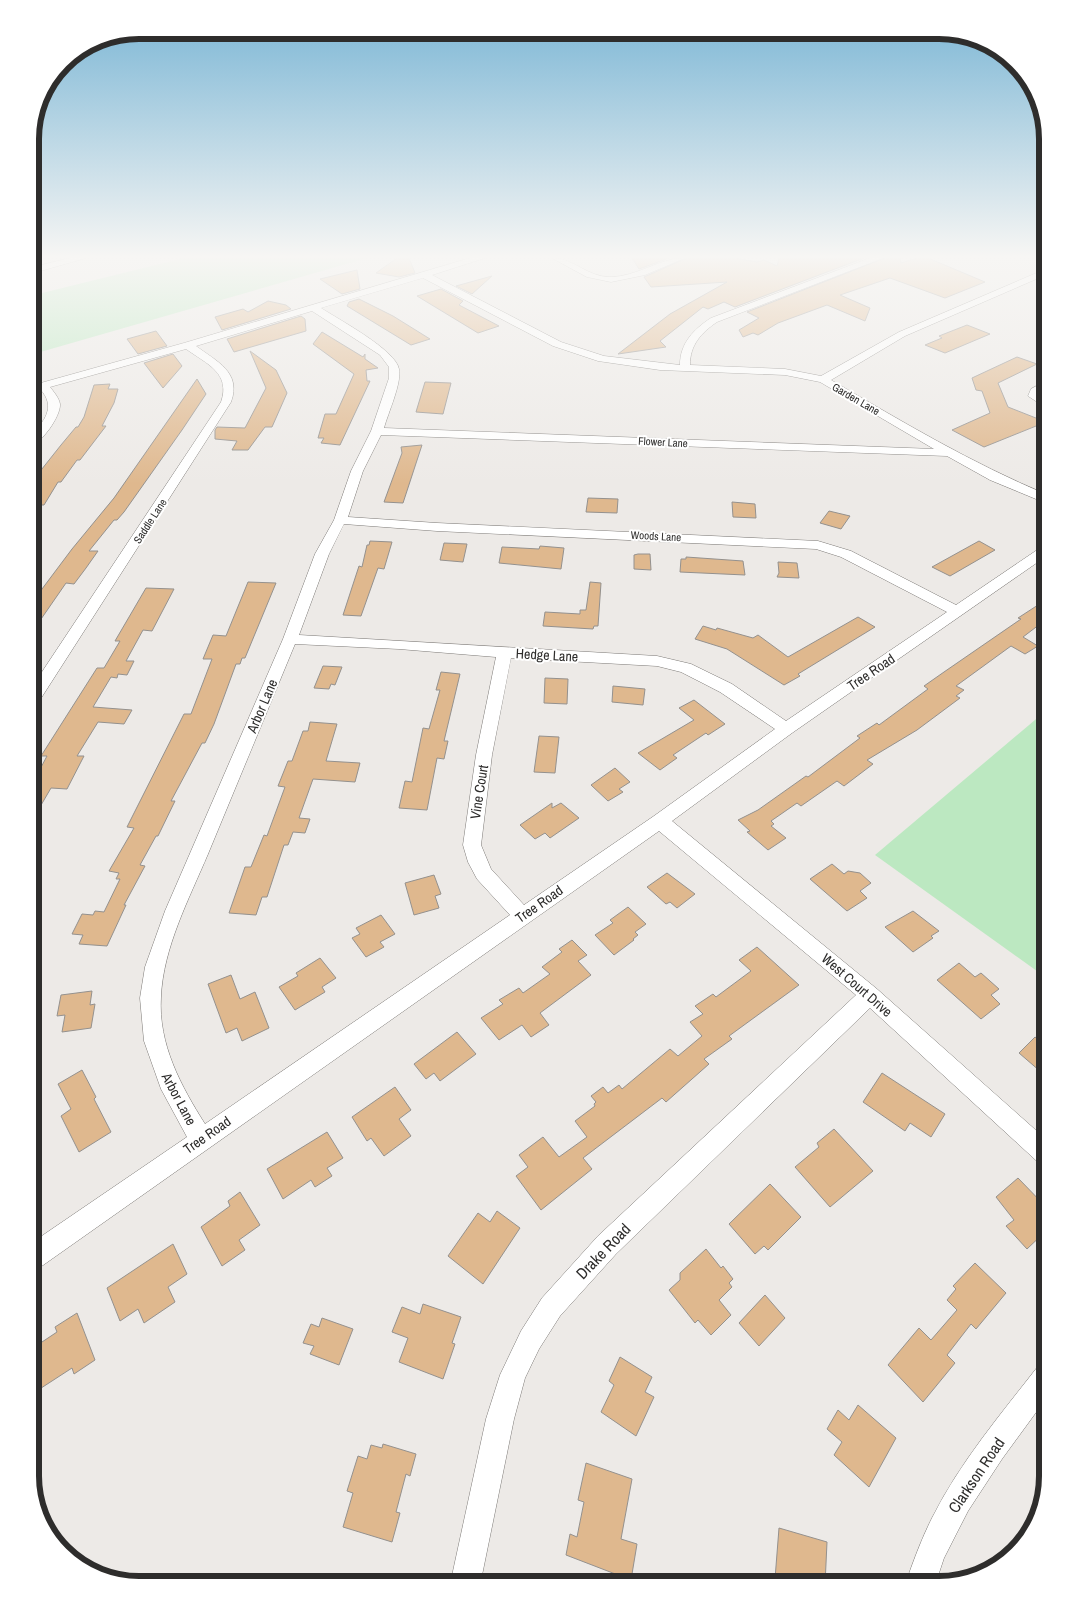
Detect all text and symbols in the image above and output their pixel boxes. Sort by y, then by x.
street label: Garden Lane [830,380,882,418]
street label: Flower Lane [638,434,688,450]
street label: Saddle Lane [130,496,170,546]
street label: Woods Lane [630,528,682,544]
street label: Hedge Lane [515,644,579,666]
street label: Tree Road [844,649,898,695]
street label: Arbor Lane [242,676,281,737]
street label: Vine Court [466,764,492,820]
street label: Tree Road [512,881,566,927]
street label: West Court Drive [818,949,896,1021]
street label: Arbor Lane [157,1069,200,1128]
street label: Tree Road [180,1112,234,1158]
street label: Drake Road [571,1218,635,1284]
street label: Clarkson Road [943,1433,1009,1517]

